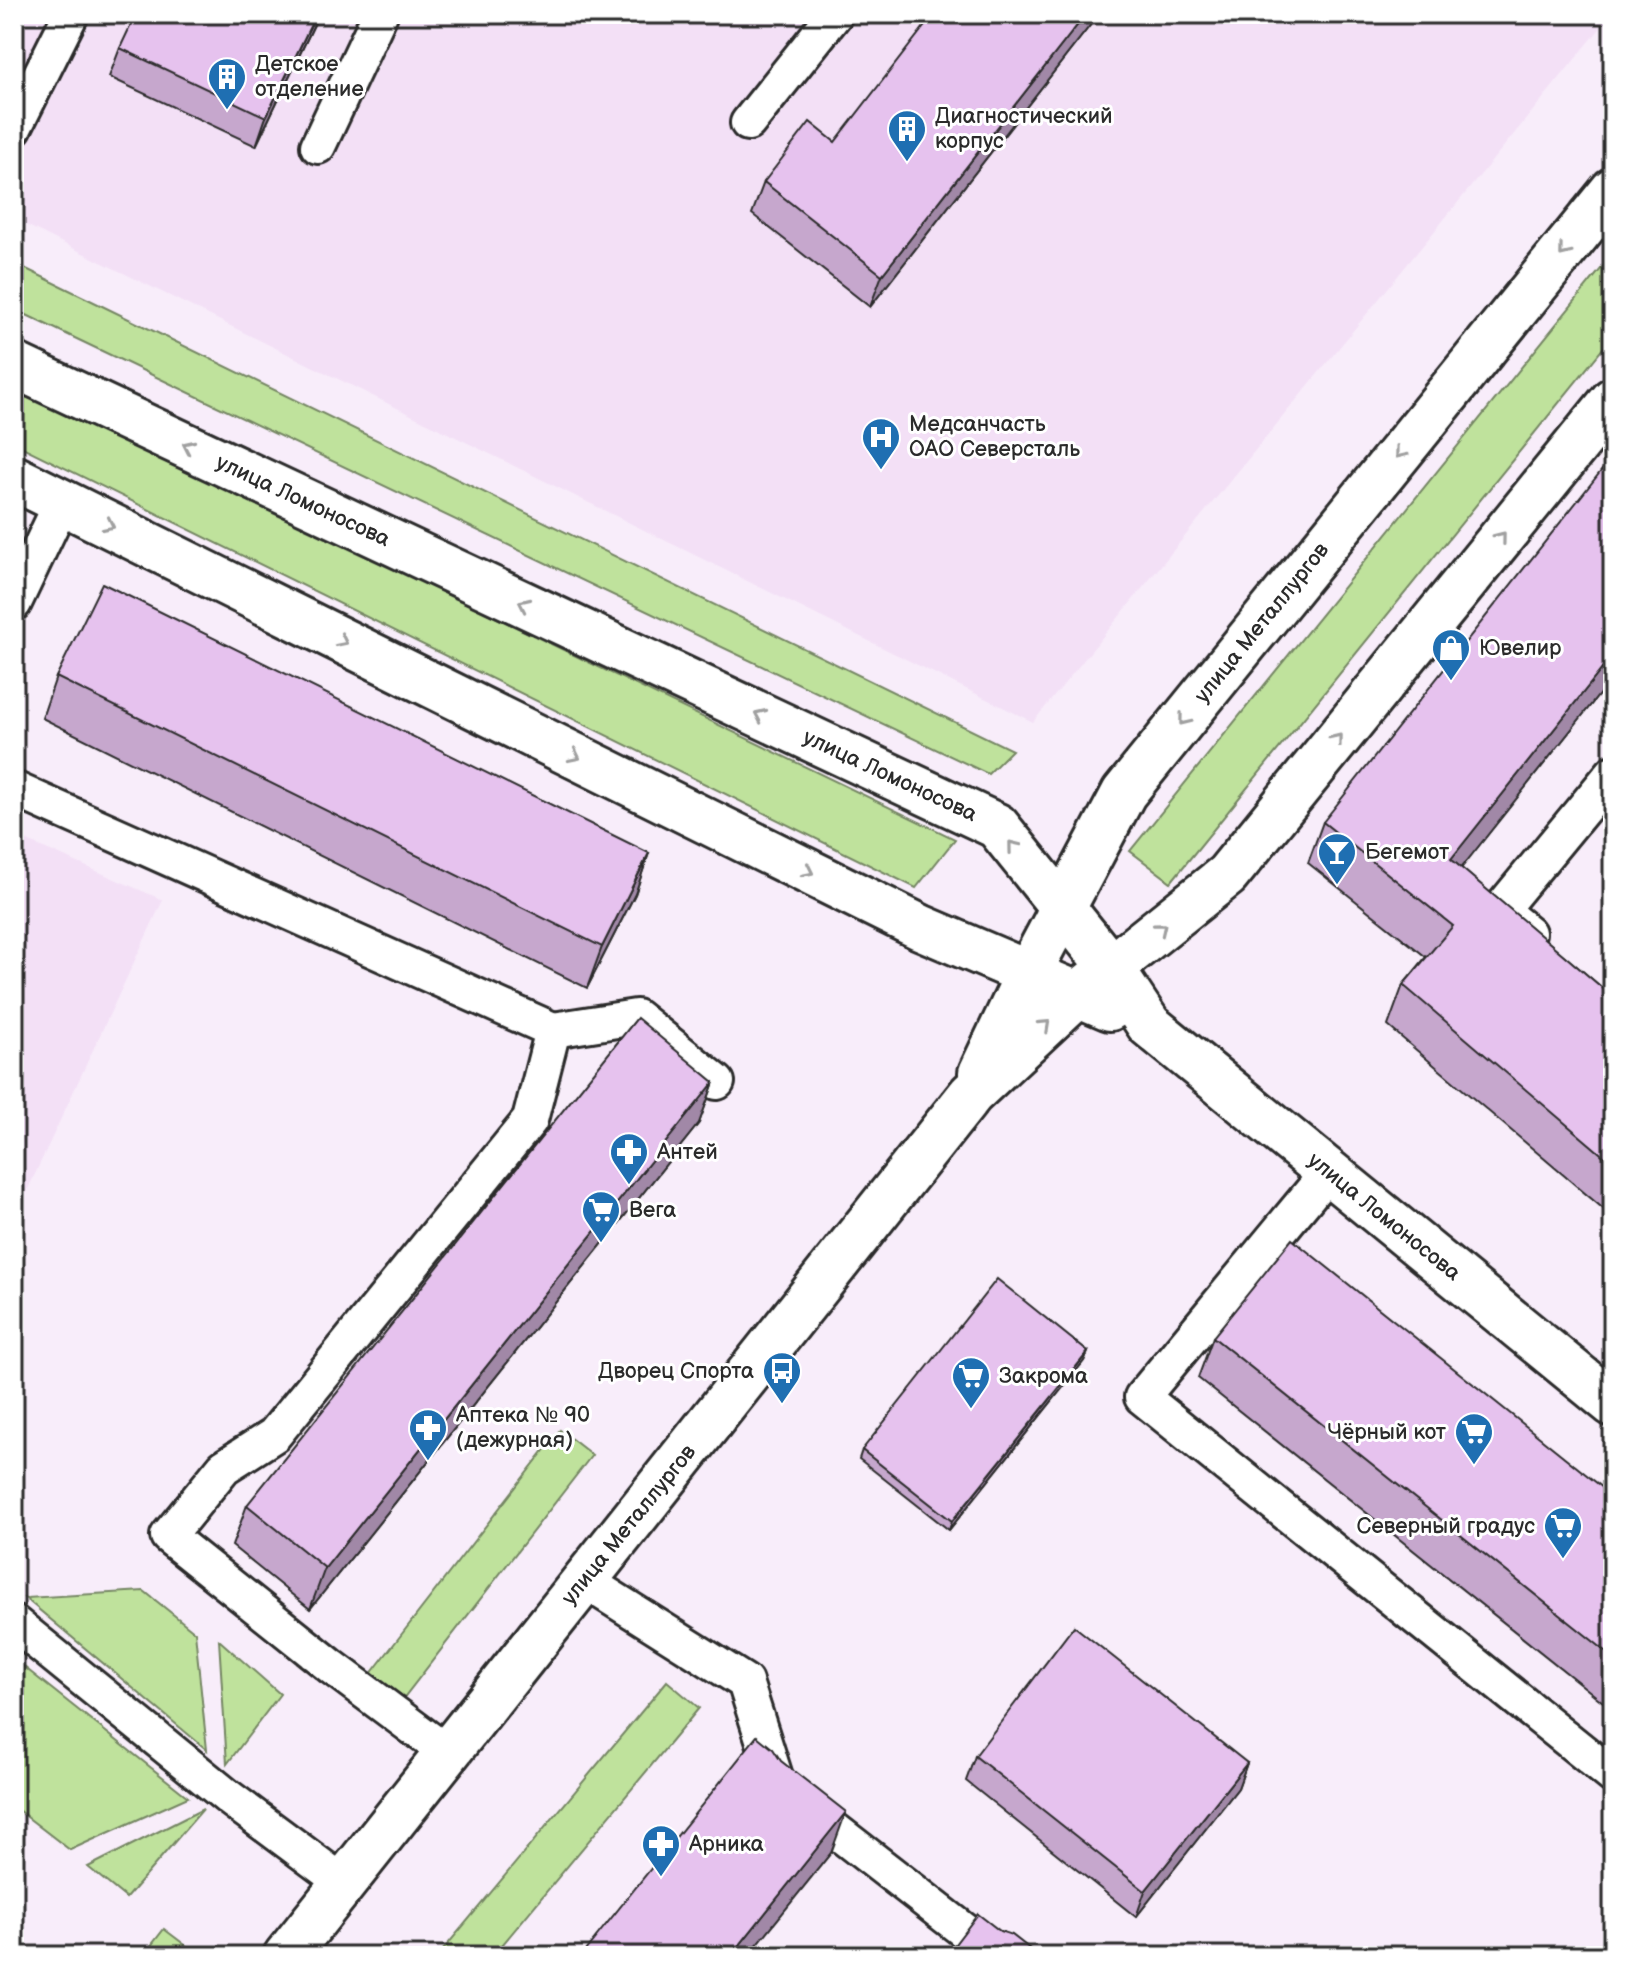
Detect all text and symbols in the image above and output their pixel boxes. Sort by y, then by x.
place label: Детское отделение [255,51,364,103]
building icon: Детское отделение [206,56,248,111]
place label: Диагностический корпус [935,103,1113,155]
building icon: Диагностический корпус [886,108,928,163]
one-way arrow [1559,242,1574,256]
place label: Медсанчасть ОАО Северсталь [909,411,1080,463]
hospital icon: Медсанчасть ОАО Северсталь [860,416,902,471]
one-way arrow [181,440,196,456]
one-way arrow [1395,444,1410,458]
street label: улица Ломоносова [212,449,394,553]
one-way arrow [100,515,115,531]
one-way arrow [1491,532,1506,546]
street label: улица Металлургов [1189,537,1335,709]
one-way arrow [518,598,533,614]
shop icon: Ювелир [1430,627,1472,682]
one-way arrow [333,631,348,646]
place label: Ювелир [1479,635,1562,662]
one-way arrow [753,709,768,725]
one-way arrow [1179,711,1193,726]
street label: улица Ломоносова [799,724,981,828]
one-way arrow [1327,733,1342,748]
one-way arrow [566,746,581,762]
bar icon: Бегемот [1316,831,1358,886]
place label: Бегемот [1365,839,1450,866]
one-way arrow [1009,840,1023,855]
one-way arrow [799,861,814,877]
one-way arrow [1152,923,1166,938]
one-way arrow [1036,1021,1051,1035]
pharmacy icon: Антей [608,1131,650,1186]
place label: Антей [656,1139,718,1166]
street label: улица Ломоносова [1302,1147,1466,1287]
supermarket icon: Вега [580,1189,622,1244]
place label: Вега [629,1197,676,1224]
bus stop icon: Дворец Спорта [761,1350,803,1405]
supermarket icon: Закрома [950,1355,992,1410]
place label: Дворец Спорта [598,1358,754,1385]
place label: Закрома [999,1363,1088,1390]
place label: Аптека № 90 (дежурная) [455,1402,590,1454]
pharmacy icon: Аптека № 90 (дежурная) [407,1407,449,1462]
supermarket icon: Чёрный кот [1453,1411,1495,1466]
place label: Чёрный кот [1327,1419,1447,1446]
street label: улица Металлургов [556,1439,702,1611]
supermarket icon: Северный градус [1542,1505,1584,1560]
place label: Северный градус [1357,1513,1535,1540]
pharmacy icon: Арника [640,1823,682,1878]
place label: Арника [688,1831,764,1858]

